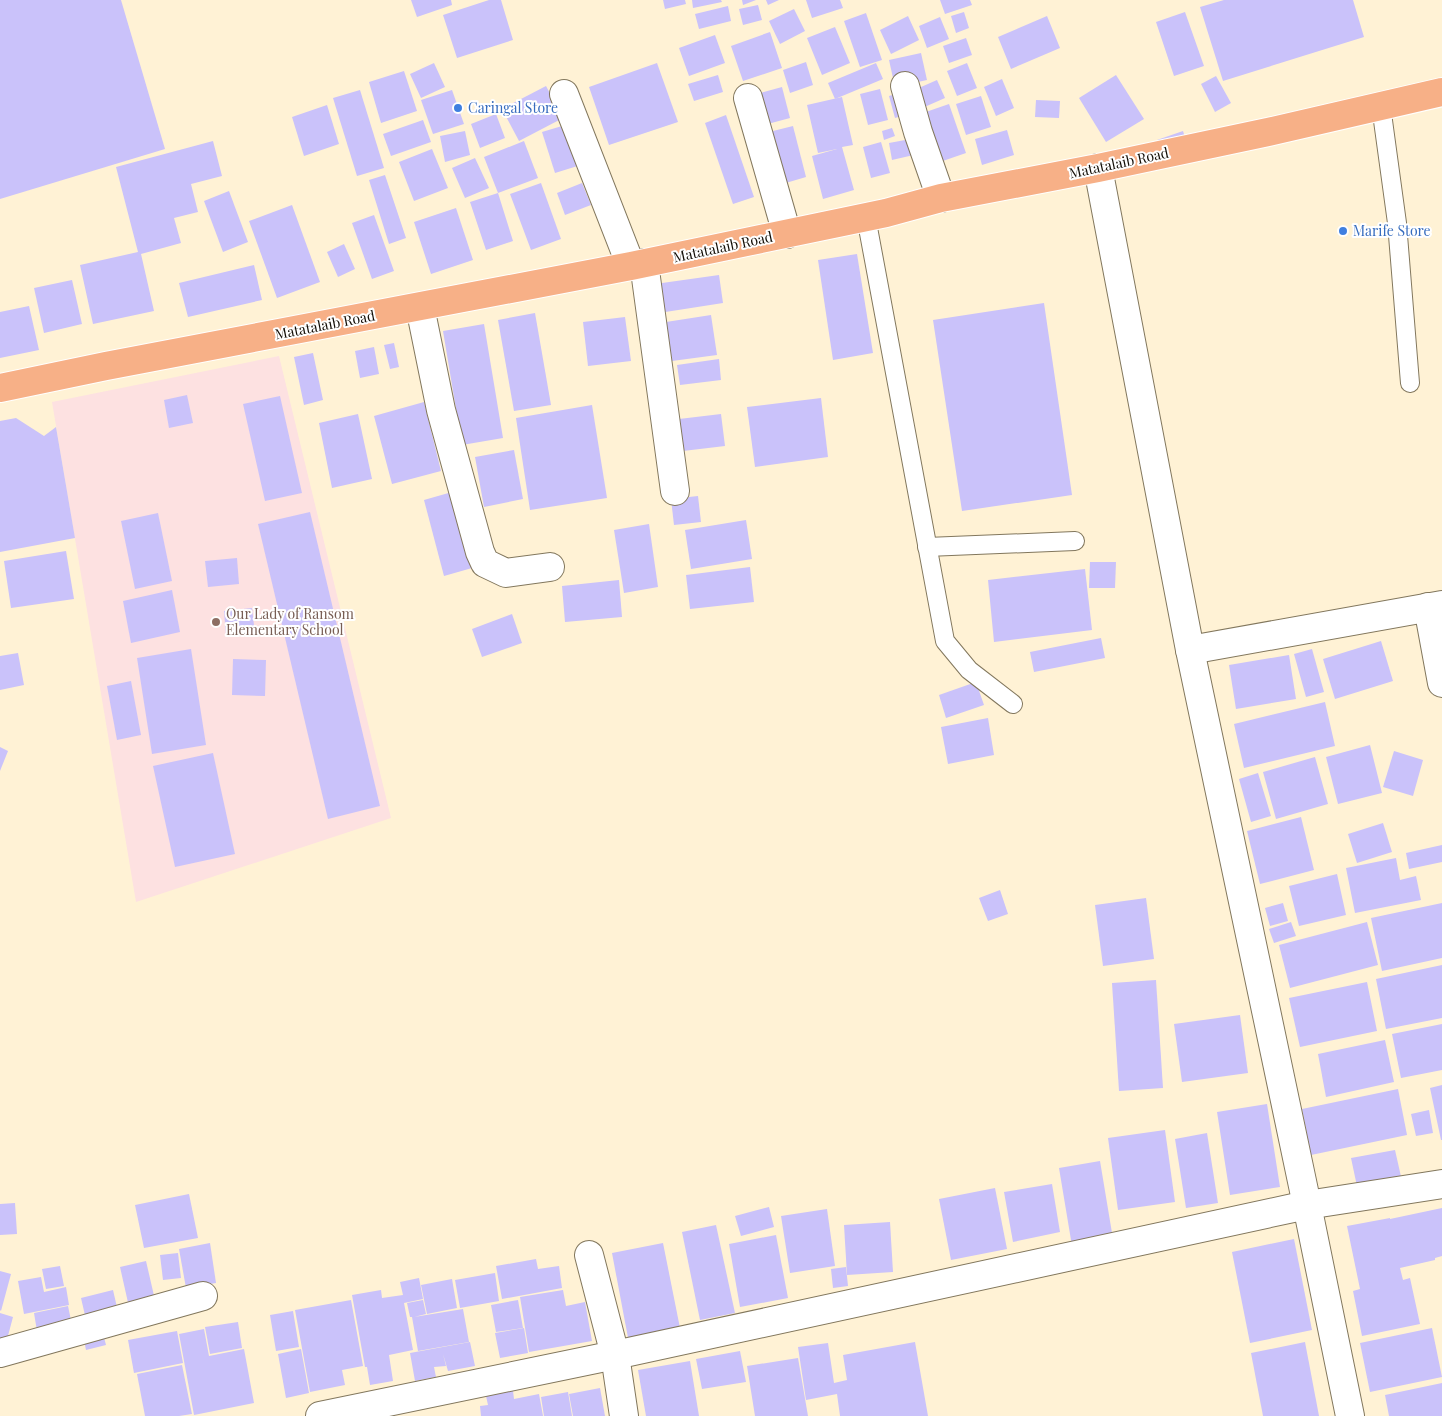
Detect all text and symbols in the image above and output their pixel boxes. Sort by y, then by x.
place label: Caringal Store [468,98,558,117]
marker: Caringal Store [452,102,464,114]
street label: Matatalaib Road [1067,143,1170,182]
place label: Marife Store [1353,221,1431,240]
marker: Marife Store [1337,225,1349,237]
street label: Matatalaib Road [671,227,774,266]
street label: Matatalaib Road [273,306,376,343]
place label: Our Lady of Ransom Elementary School [226,604,355,639]
marker: Our Lady of Ransom Elementary School [210,616,222,628]

